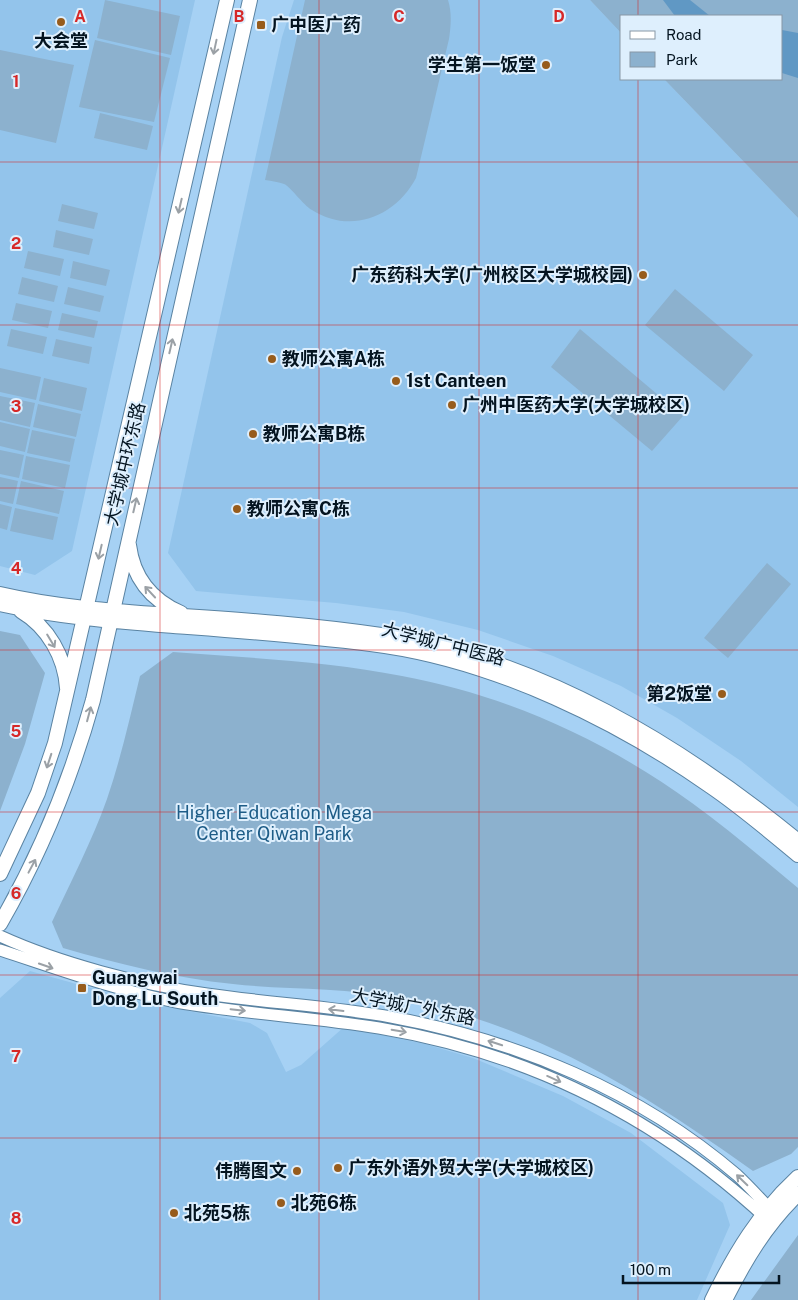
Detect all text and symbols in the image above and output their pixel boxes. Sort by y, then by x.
text: A [74,7,86,26]
text: B [234,7,245,26]
text: C [393,7,405,26]
text: D [553,7,565,26]
place label: 广中医广药 [271,14,361,35]
legend [620,15,783,80]
marker: 大会堂 [55,16,67,28]
marker: 广中医广药 [255,19,267,31]
text: Road [666,26,702,43]
place label: 大会堂 [34,30,88,51]
one-way arrow [210,39,219,55]
text: Park [666,51,698,68]
place label: 学生第一饭堂 [428,54,536,75]
marker: 学生第一饭堂 [540,59,552,71]
text: 1 [13,72,19,91]
one-way arrow [175,197,184,213]
text: 2 [11,234,21,253]
place label: 广东药科大学(广州校区大学城校园) [351,264,633,285]
marker: 广东药科大学(广州校区大学城校园) [637,269,649,281]
one-way arrow [167,338,176,354]
place label: 教师公寓A栋 [282,348,385,369]
marker: 教师公寓A栋 [266,353,278,365]
place label: 1st Canteen [406,370,507,391]
marker: 1st Canteen [390,375,402,387]
place label: 广州中医药大学(大学城校区) [462,394,690,415]
text: 3 [11,397,21,416]
marker: 广州中医药大学(大学城校区) [446,399,458,411]
street label: 大学城中环东路 [100,400,149,528]
place label: 教师公寓B栋 [263,423,365,444]
marker: 教师公寓B栋 [247,428,259,440]
one-way arrow [131,497,141,513]
place label: 教师公寓C栋 [247,498,350,519]
marker: 教师公寓C栋 [231,503,243,515]
one-way arrow [95,543,104,559]
text: 4 [11,559,22,578]
one-way arrow [144,586,156,598]
street label: 大学城广中医路 [379,618,507,669]
one-way arrow [47,633,57,647]
place label: 第2饭堂 [647,683,712,704]
marker: 第2饭堂 [716,688,728,700]
one-way arrow [84,707,94,723]
text: 5 [11,722,22,741]
one-way arrow [44,752,54,768]
park label: Higher Education Mega Center Qiwan Park [176,802,372,844]
one-way arrow [28,859,37,874]
text: 6 [11,884,21,903]
one-way arrow [38,962,53,971]
place label: Guangwai Dong Lu South [92,967,218,1009]
marker: Guangwai Dong Lu South [76,982,88,994]
street label: 大学城广外东路 [349,984,477,1029]
one-way arrow [328,1005,344,1015]
one-way arrow [230,1006,246,1015]
one-way arrow [391,1027,407,1037]
one-way arrow [487,1038,503,1048]
text: 7 [11,1047,21,1066]
one-way arrow [546,1074,561,1084]
place label: 广东外语外贸大学(大学城校区) [348,1157,594,1178]
place label: 伟腾图文 [215,1160,287,1181]
marker: 广东外语外贸大学(大学城校区) [332,1162,344,1174]
marker: 伟腾图文 [291,1165,303,1177]
one-way arrow [736,1174,748,1186]
place label: 北苑6栋 [291,1192,357,1213]
marker: 北苑6栋 [275,1197,287,1209]
place label: 北苑5栋 [184,1202,250,1223]
marker: 北苑5栋 [168,1207,180,1219]
text: 8 [11,1209,22,1228]
scale bar [623,1252,779,1284]
text: 100 m [630,1261,671,1278]

